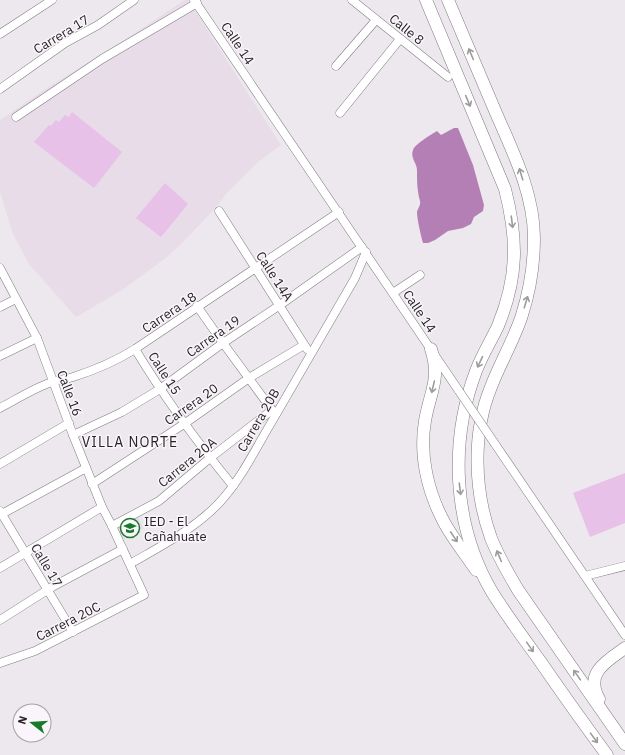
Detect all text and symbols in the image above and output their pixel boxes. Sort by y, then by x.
street label: Calle 8 [386,10,428,49]
street label: Carrera 17 [30,11,92,58]
street label: Calle 14 [217,19,258,68]
one-way arrow [467,48,474,60]
one-way arrow [465,94,472,106]
one-way arrow [517,168,524,181]
one-way arrow [509,215,516,228]
street label: Calle 14A [252,248,297,305]
street label: Calle 14 [399,287,440,336]
street label: Carrera 18 [139,288,200,337]
one-way arrow [523,295,530,308]
street label: Carrera 19 [183,312,244,361]
street label: Calle 15 [144,349,185,398]
one-way arrow [476,355,483,367]
street label: Calle 16 [53,368,86,419]
street label: Carrera 20 [161,380,222,429]
one-way arrow [429,380,437,393]
street label: Carrera 20B [233,385,283,455]
district label: VILLA NORTE [82,433,178,451]
street label: Carrera 20A [155,433,220,491]
one-way arrow [456,482,464,495]
place label: IED - El Cañahuate [144,513,207,545]
school or university icon: IED - El Cañahuate [119,517,141,539]
one-way arrow [450,531,458,542]
street label: Calle 17 [27,540,66,590]
one-way arrow [495,551,502,563]
street label: Carrera 20C [33,598,103,645]
one-way arrow [526,642,534,653]
one-way arrow [573,670,581,681]
north arrow [12,703,52,743]
text: N [15,714,30,726]
one-way arrow [590,732,598,743]

